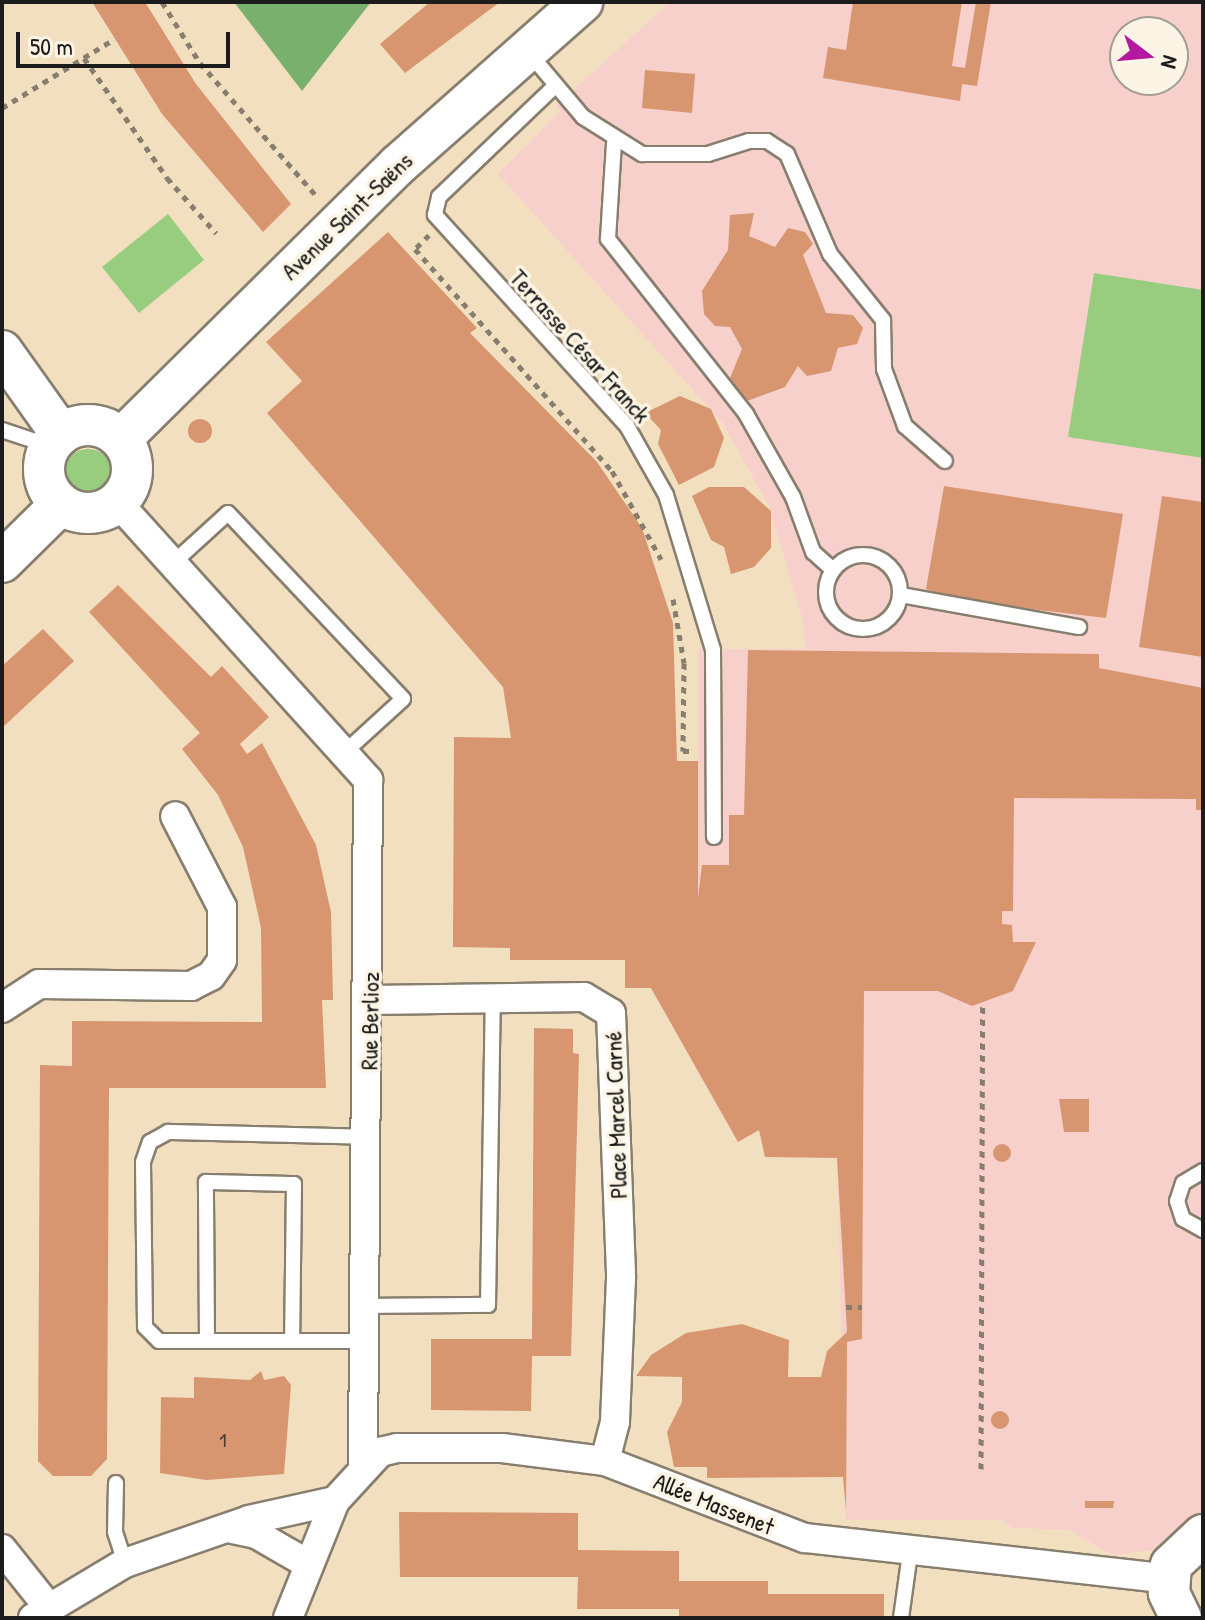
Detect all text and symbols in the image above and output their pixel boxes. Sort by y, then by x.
scale bar [20,16,234,66]
north arrow [1109,16,1189,96]
text: 50 m [30,30,73,62]
text: N [1154,52,1186,72]
street label: Avenue Saint-Saëns [275,146,419,286]
street label: Terrasse César Franck [504,263,656,429]
street label: Rue Berlioz [355,972,385,1070]
street label: Place Marcel Carné [599,1031,633,1199]
house number: 1 [219,1427,227,1451]
street label: Allée Massenet [650,1467,778,1541]

